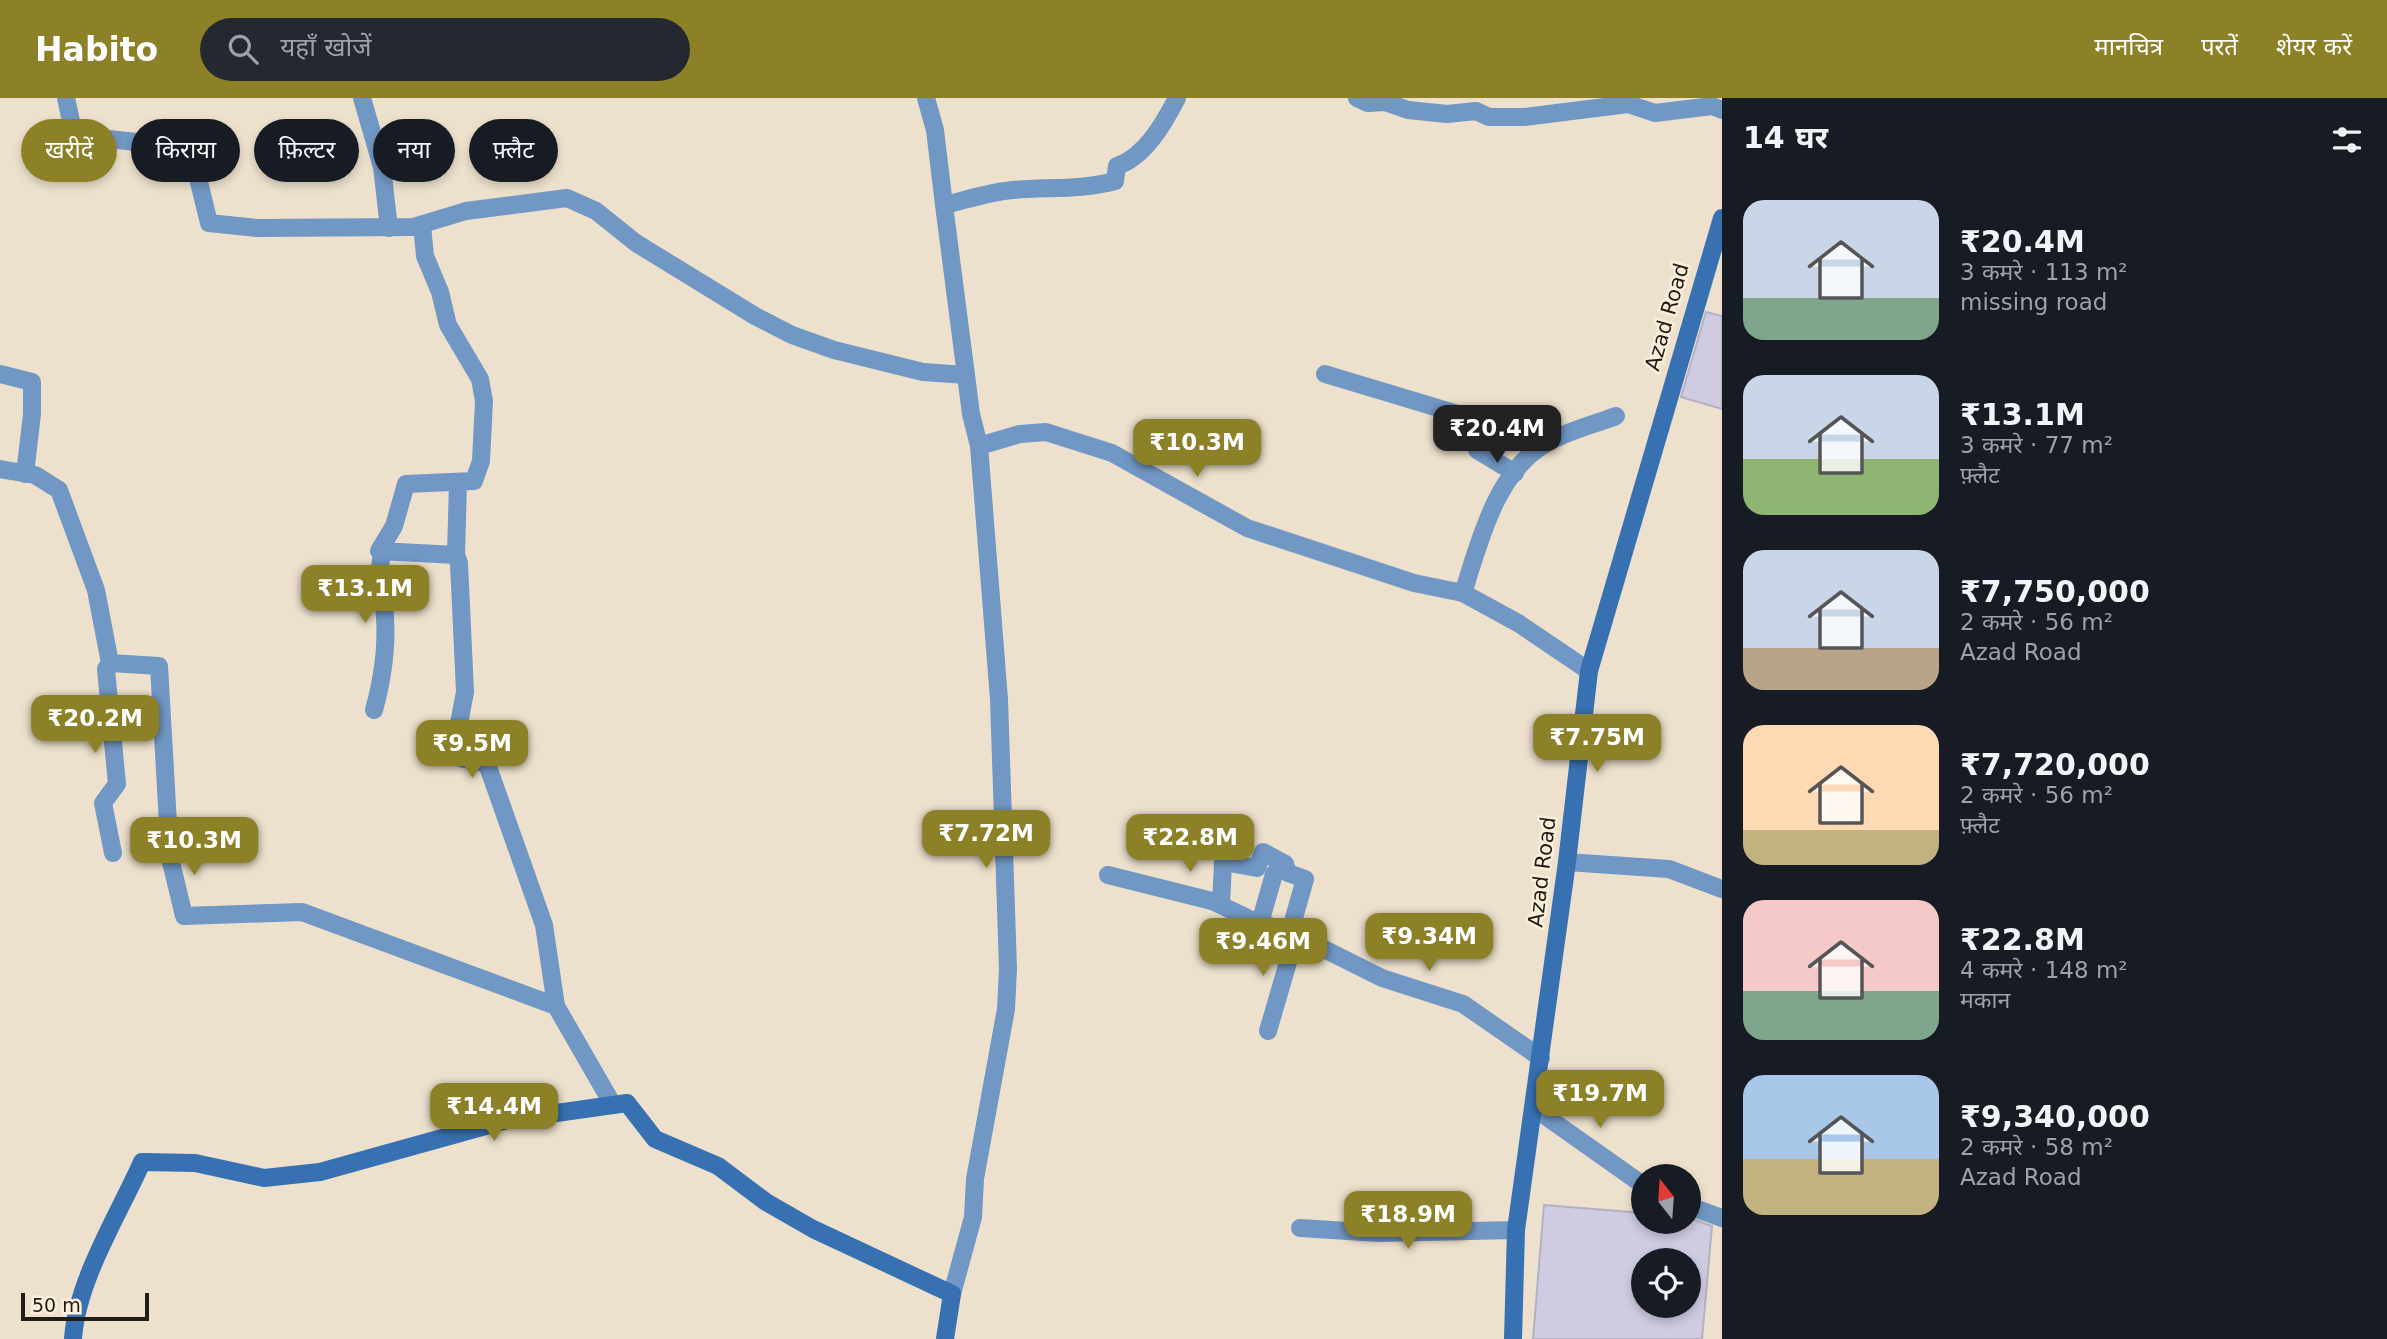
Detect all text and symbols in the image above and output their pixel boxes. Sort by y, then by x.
search box [200,18,690,81]
text: Habito [35,30,158,69]
icon: search [224,30,262,68]
text: यहाँ खोजें [280,32,371,62]
text: मानचित्र [2094,33,2163,61]
text: परतें [2201,33,2238,61]
text: शेयर करें [2276,33,2352,61]
chip: खरीदें [21,119,117,182]
chip: किराया [131,119,240,182]
chip: फ़िल्टर [254,119,359,182]
chip: नया [373,119,455,182]
chip: फ़्लैट [469,119,558,182]
text: 14 घर [1743,120,1828,155]
icon: filters [2328,121,2366,159]
text: ₹20.4M [1960,224,2085,259]
icon: home [1799,228,1883,312]
text: 3 कमरे · 113 m² [1960,259,2128,285]
street label: Azad Road [1640,260,1694,374]
text: missing road [1960,289,2107,315]
text: ₹13.1M [1960,397,2085,432]
icon: home [1799,403,1883,487]
pin: ₹20.4M [1440,406,1554,465]
text: ₹20.4M [1449,415,1545,441]
pin: ₹10.3M [1140,420,1254,479]
text: ₹10.3M [1149,429,1245,455]
text: 3 कमरे · 77 m² [1960,432,2113,458]
text: फ़्लैट [1960,462,2000,488]
pin: ₹13.1M [308,566,422,625]
text: ₹7,750,000 [1960,574,2150,609]
text: ₹13.1M [317,575,413,601]
icon: home [1799,578,1883,662]
text: 2 कमरे · 56 m² [1960,609,2113,635]
text: Azad Road [1960,639,2082,665]
pin: ₹20.2M [38,696,152,755]
text: ₹20.2M [47,705,143,731]
pin: ₹7.75M [1540,714,1654,774]
pin: ₹9.5M [423,720,521,780]
text: ₹7.75M [1549,724,1645,750]
text: ₹9.5M [432,730,512,756]
text: ₹7,720,000 [1960,747,2150,782]
icon: home [1799,753,1883,837]
text: 2 कमरे · 56 m² [1960,782,2113,808]
pin: ₹7.72M [929,810,1043,870]
text: फ़्लैट [1960,812,2000,838]
pin: ₹22.8M [1133,814,1247,874]
street label: Azad Road [1523,815,1561,929]
pin: ₹10.3M [137,818,251,877]
text: ₹7.72M [938,820,1034,846]
text: ₹22.8M [1142,824,1238,850]
text: ₹10.3M [146,827,242,853]
pin: ₹9.34M [1372,914,1486,973]
pin: ₹9.46M [1206,918,1320,978]
text: ₹22.8M [1960,922,2085,957]
text: ₹9.34M [1381,923,1477,949]
text: ₹9.46M [1215,928,1311,954]
icon: home [1799,928,1883,1012]
text: 4 कमरे · 148 m² [1960,957,2128,983]
text: मकान [1960,987,2010,1013]
pin: ₹19.7M [1543,1070,1657,1130]
text: ₹19.7M [1552,1080,1648,1106]
pin: ₹14.4M [437,1084,551,1143]
text: ₹14.4M [446,1093,542,1119]
text: ₹9,340,000 [1960,1099,2150,1134]
icon: home [1799,1103,1883,1187]
text: 2 कमरे · 58 m² [1960,1134,2113,1160]
north arrow [1631,1164,1701,1234]
map controls [1631,1164,1701,1318]
text: Azad Road [1960,1164,2082,1190]
pin: ₹18.9M [1351,1192,1465,1251]
text: ₹18.9M [1360,1201,1456,1227]
button: locate [1631,1248,1701,1318]
scale bar [21,1290,149,1322]
text: 50 m [32,1294,81,1316]

